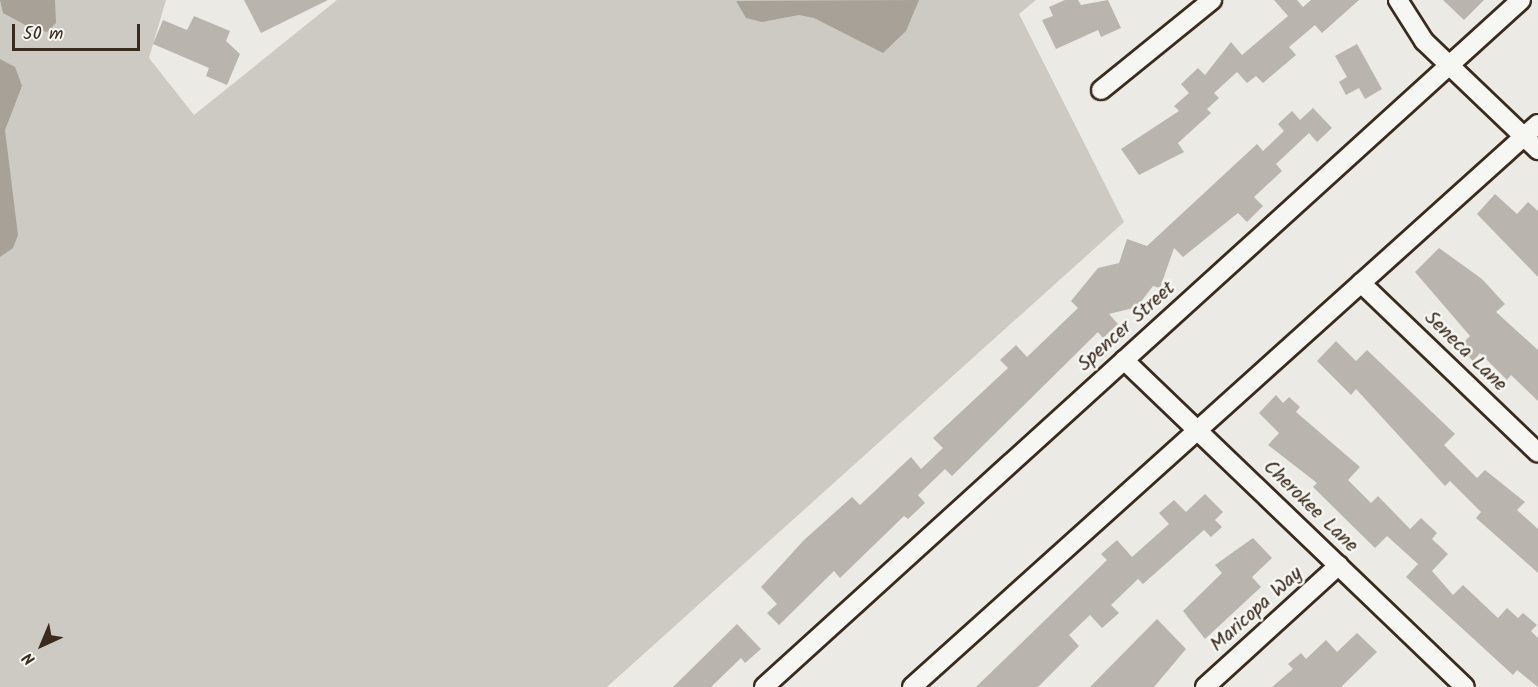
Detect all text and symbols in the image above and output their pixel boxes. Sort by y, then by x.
scale bar [15,12,142,50]
text: 50 m [23,20,63,49]
street label: Spencer Street [1073,277,1181,377]
street label: Seneca Lane [1419,307,1511,397]
street label: Cherokee Lane [1258,456,1362,558]
street label: Maricopa Way [1206,562,1308,658]
north arrow [12,615,72,675]
text: N [17,646,41,671]

